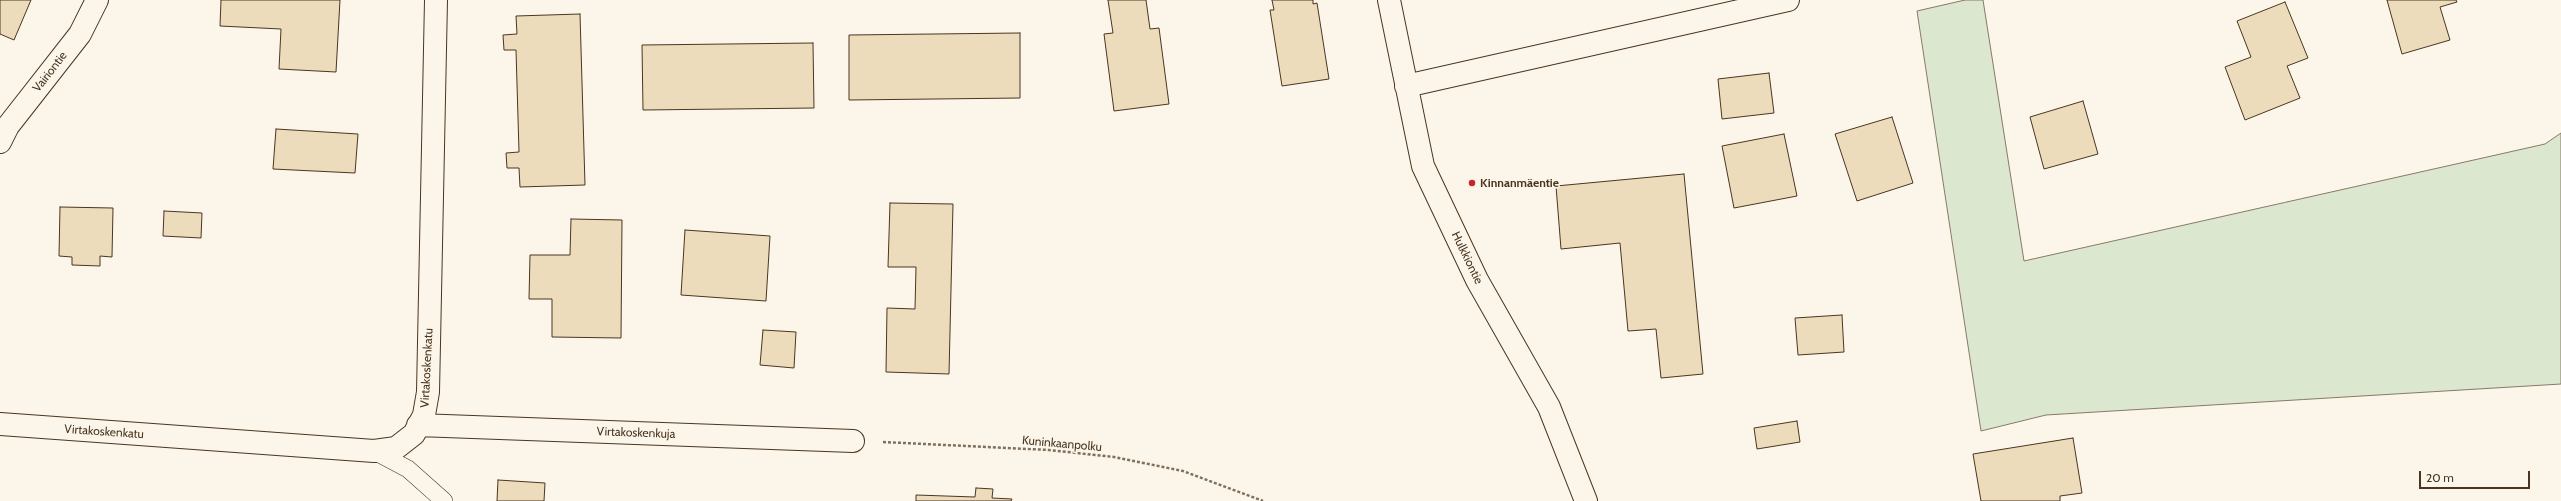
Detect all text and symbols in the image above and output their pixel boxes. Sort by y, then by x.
street label: Vairiontie [30,49,70,95]
place label: Kinnanmäentie [1480,176,1559,190]
marker: Kinnanmäentie [1467,178,1477,188]
street label: Hulkkiontie [1448,229,1486,287]
street label: Virtakoskenkatu [418,328,436,408]
street label: Virtakoskenkatu [64,422,144,442]
street label: Virtakoskenkuja [596,424,676,442]
street label: Kuninkaanpolku [1021,433,1103,455]
scale bar [2421,463,2532,489]
text: 20 m [2426,470,2454,485]

